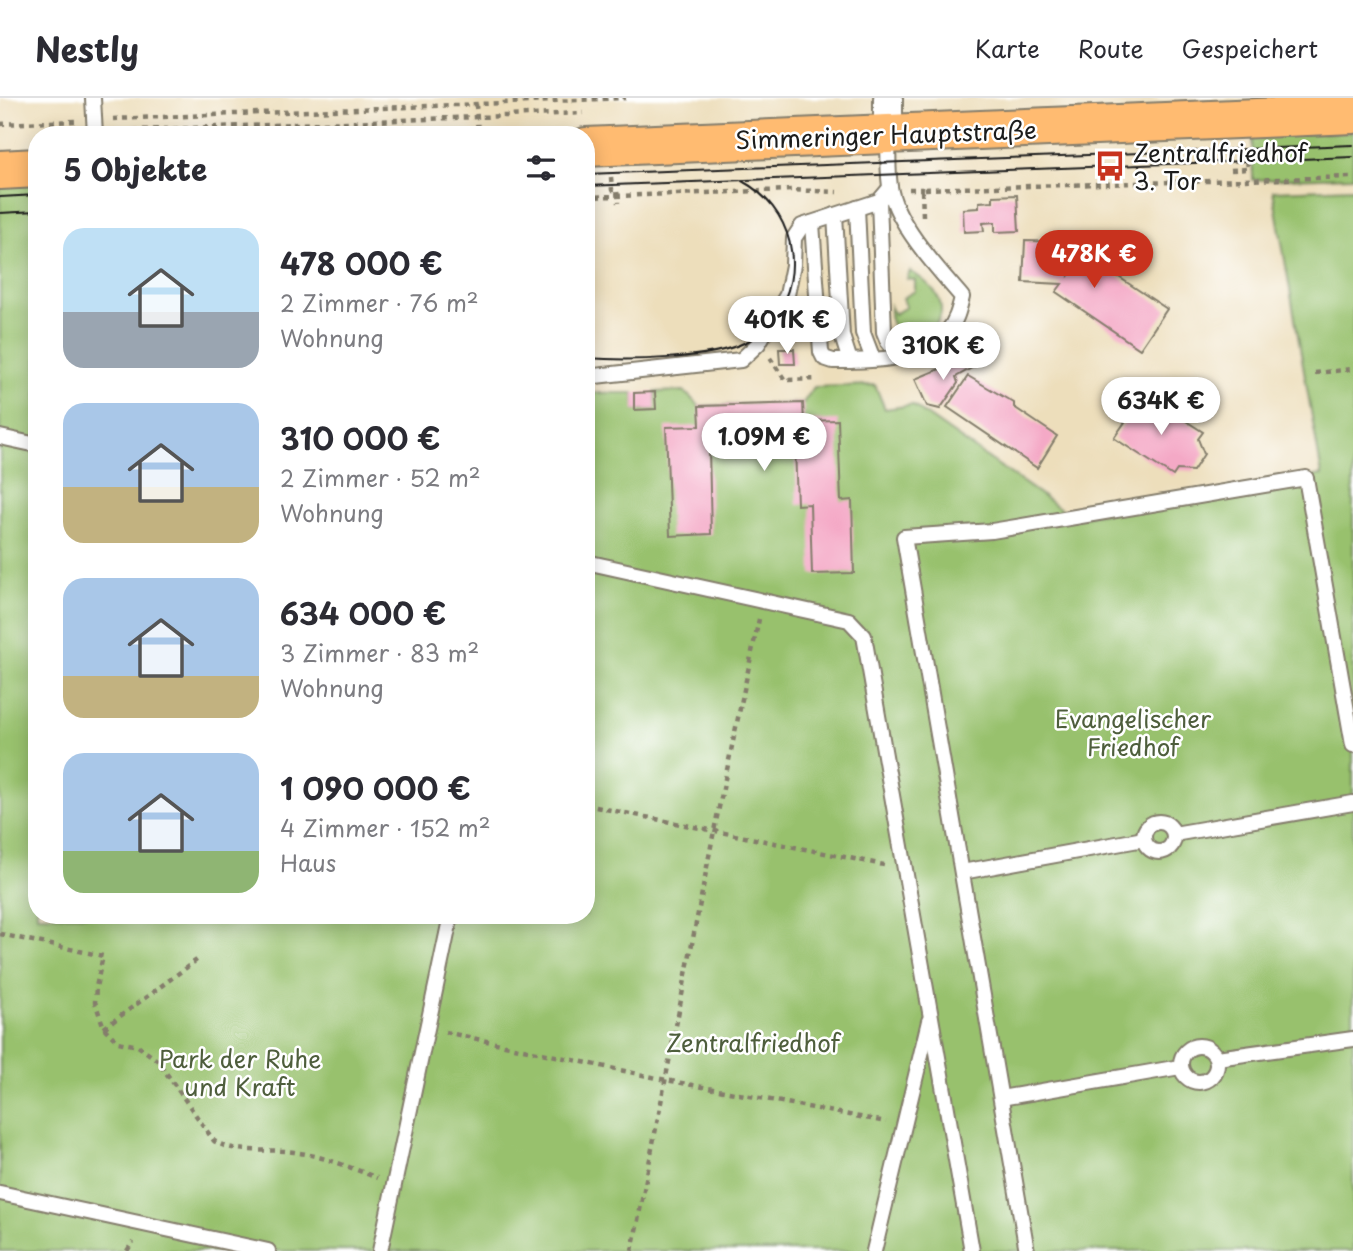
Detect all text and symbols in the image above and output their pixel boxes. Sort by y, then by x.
text: Nestly [35,23,139,73]
text: Karte [975,30,1040,66]
text: Route [1078,30,1144,66]
text: Gespeichert [1182,30,1318,66]
street label: Simmeringer Hauptstraße [735,111,1037,157]
place label: Zentralfriedhof 3. Tor [1133,134,1309,198]
text: 5 Objekte [63,146,207,191]
icon: filters [522,149,560,187]
bus stop icon: Zentralfriedhof 3. Tor [1093,149,1127,183]
pin: 478K € [1037,230,1151,290]
text: 478K € [1051,235,1137,270]
text: 478 000 € [280,240,443,285]
icon: home [119,256,203,340]
text: 2 Zimmer · 76 m² [280,285,479,320]
pin: 401K € [730,296,844,356]
text: 401K € [744,301,830,336]
text: Wohnung [280,320,384,355]
pin: 310K € [886,322,1000,382]
text: 310K € [901,327,985,362]
pin: 634K € [1104,378,1218,437]
text: 634K € [1117,382,1205,417]
pin: 1.09M € [699,414,829,473]
text: 310 000 € [280,415,441,460]
text: 1.09M € [718,418,810,453]
icon: home [119,431,203,515]
text: 2 Zimmer · 52 m² [280,460,481,495]
text: Wohnung [280,495,384,530]
text: 634 000 € [280,590,446,635]
icon: home [119,606,203,690]
text: 3 Zimmer · 83 m² [280,635,479,670]
text: Wohnung [280,670,384,705]
park label: Evangelischer Friedhof [1055,700,1212,764]
text: 1 090 000 € [280,765,471,810]
icon: home [119,781,203,865]
text: 4 Zimmer · 152 m² [280,810,491,845]
text: Haus [280,845,336,880]
park label: Zentralfriedhof [666,1024,842,1060]
park label: Park der Ruhe und Kraft [159,1040,321,1104]

